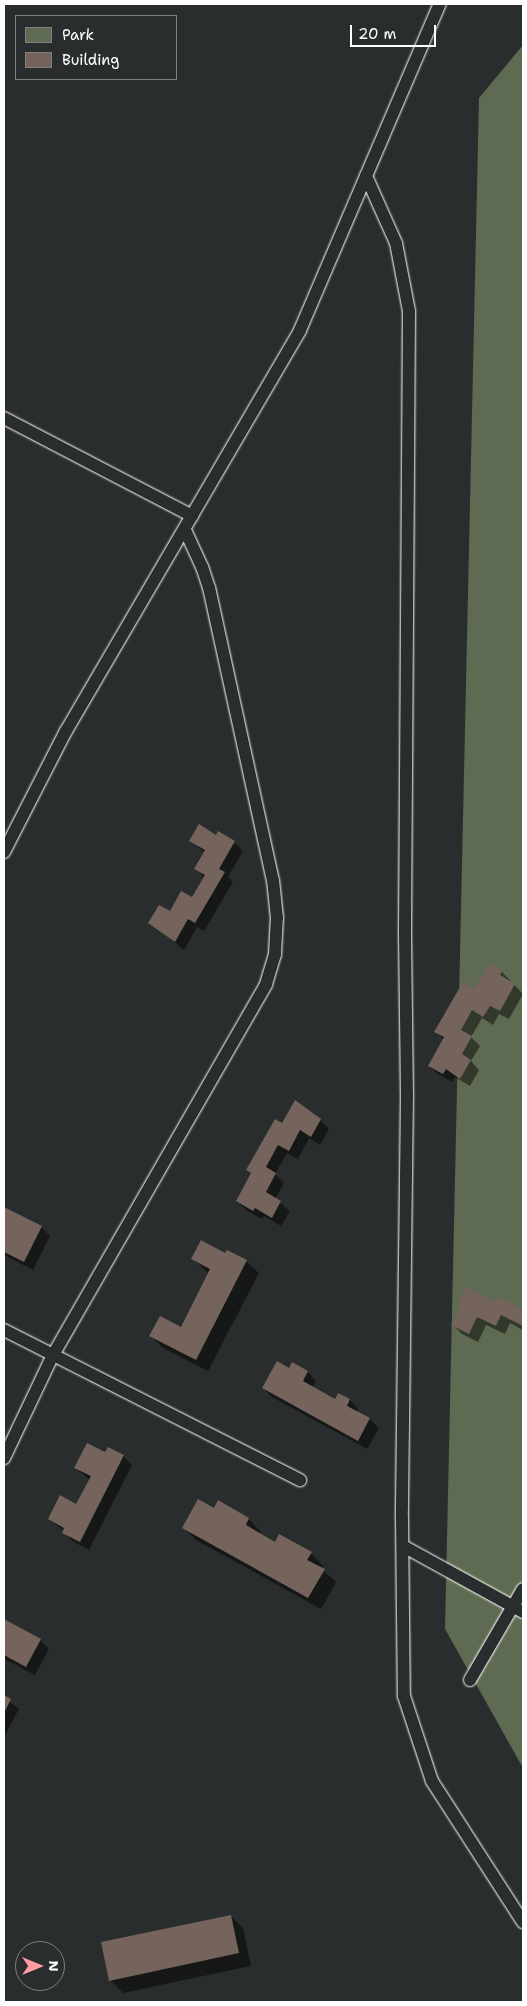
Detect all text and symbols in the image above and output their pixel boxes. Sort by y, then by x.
legend [15,15,178,80]
scale bar [352,15,438,47]
text: 20 m [358,24,397,44]
text: Park [62,25,94,45]
text: Building [62,50,119,70]
north arrow [15,1941,65,1991]
text: N [45,1960,63,1972]

